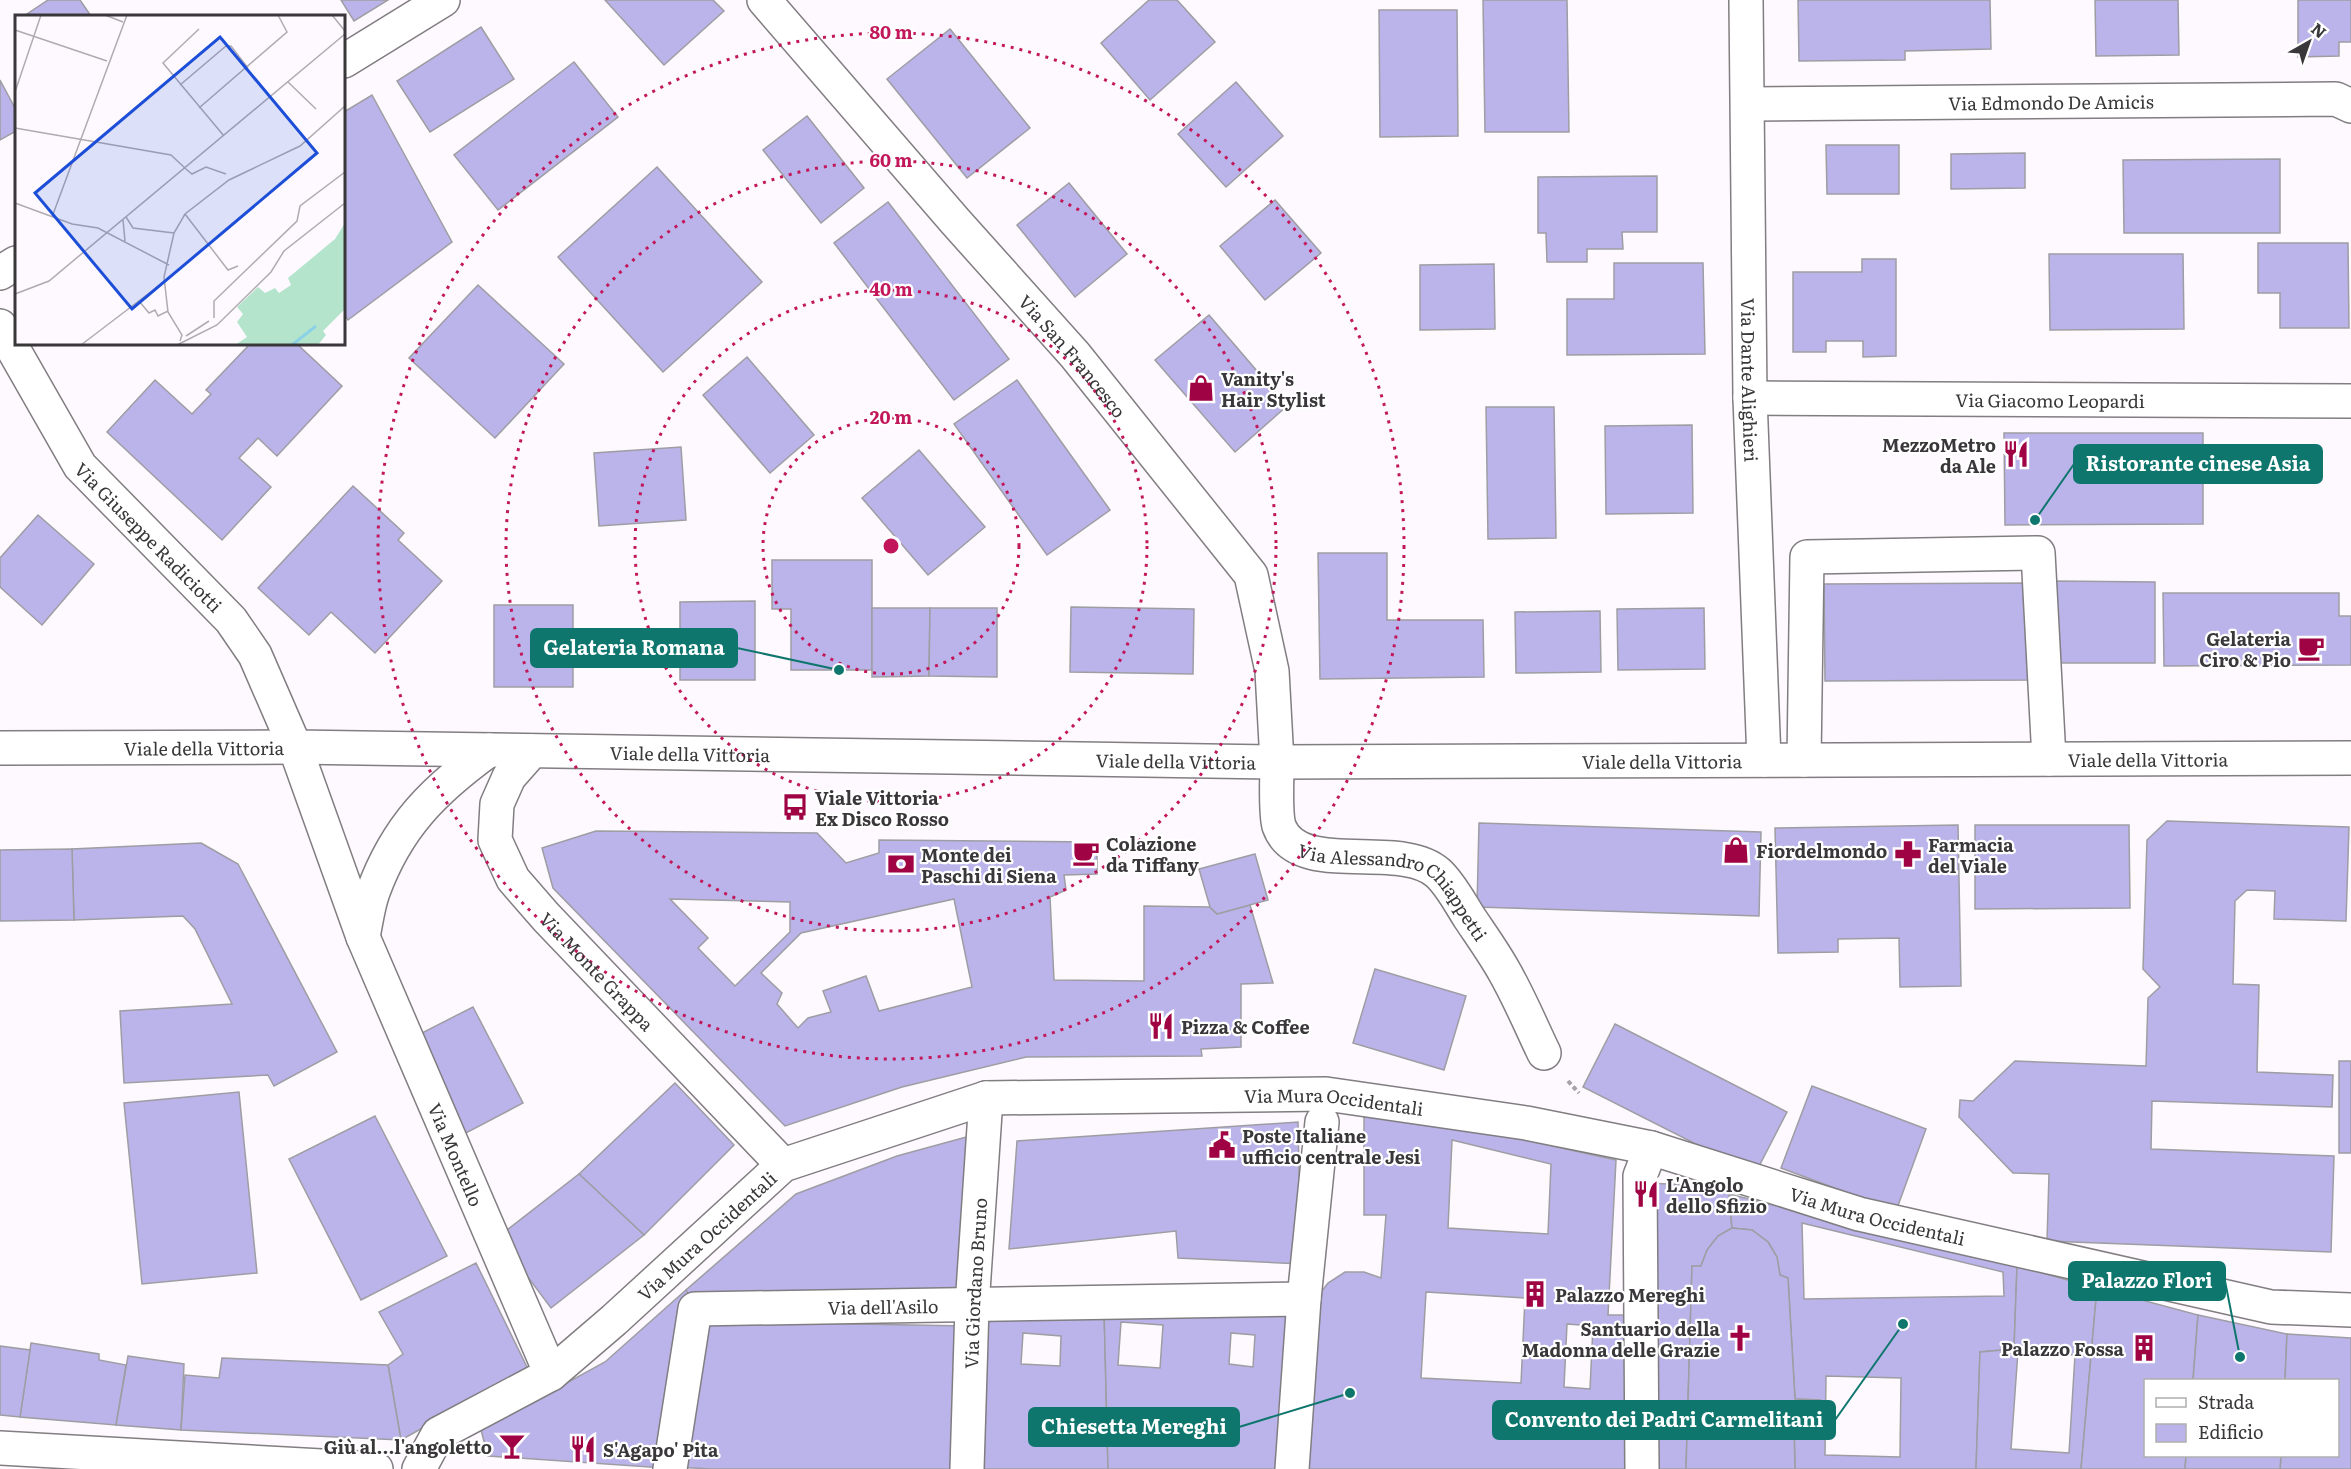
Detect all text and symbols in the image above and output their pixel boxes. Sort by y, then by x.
north arrow [2279,12,2339,72]
inset map [15,15,345,345]
text: N [2306,16,2332,43]
text: 80 m [869,18,913,45]
street label: Via Edmondo De Amicis [1948,87,2154,116]
text: 60 m [869,146,913,173]
text: 40 m [869,275,913,302]
street label: Via San Francesco [1013,288,1133,423]
street label: Via Dante Alighieri [1735,298,1766,462]
place label: Vanity's Hair Stylist [1221,365,1326,413]
shop icon: Vanity's Hair Stylist [1186,373,1216,403]
street label: Via Giacomo Leopardi [1955,386,2145,413]
text: 20 m [870,403,912,430]
place label: MezzoMetro da Ale [1882,431,1996,479]
restaurant icon: MezzoMetro da Ale [2001,439,2031,469]
callout: Ristorante cinese Asia [2074,445,2322,483]
text: Ristorante cinese Asia [2086,447,2311,477]
street label: Via Giuseppe Radiciotti [69,455,229,618]
centre of rings [881,536,901,556]
place label: Gelateria Ciro & Pio [2199,625,2292,673]
callout: Gelateria Romana [531,629,737,667]
text: Gelateria Romana [543,631,725,661]
cafe icon: Gelateria Ciro & Pio [2296,633,2326,663]
street label: Viale della Vittoria [124,734,285,761]
street label: Viale della Vittoria [610,738,771,768]
street label: Viale della Vittoria [2068,745,2228,773]
street label: Viale della Vittoria [1095,746,1257,775]
street label: Viale della Vittoria [1582,747,1742,774]
place label: Viale Vittoria Ex Disco Rosso [815,784,949,832]
bus stop icon: Viale Vittoria Ex Disco Rosso [780,792,810,822]
place label: Colazione da Tiffany [1106,830,1199,878]
place label: Farmacia del Viale [1928,831,2014,879]
street label: Via Alessandro Chiappetti [1294,835,1495,946]
shop icon: Fiordelmondo [1721,835,1751,865]
place label: Fiordelmondo [1756,837,1887,864]
cafe icon: Colazione da Tiffany [1071,838,1101,868]
pharmacy icon: Farmacia del Viale [1893,839,1923,869]
place label: Monte dei Paschi di Siena [921,841,1057,889]
bank icon: Monte dei Paschi di Siena [886,849,916,879]
street label: Via Monte Grappa [534,905,661,1036]
restaurant icon: Pizza & Coffee [1146,1011,1176,1041]
place label: Pizza & Coffee [1181,1013,1310,1040]
street label: Via Mura Occidentali [1244,1080,1425,1121]
street label: Via Montello [422,1098,491,1210]
place label: Poste Italiane ufficio centrale Jesi [1242,1122,1421,1170]
public building icon: Poste Italiane ufficio centrale Jesi [1207,1130,1237,1160]
street label: Via Mura Occidentali [631,1164,782,1306]
place label: L'Angolo dello Sfizio [1666,1171,1767,1219]
restaurant icon: L'Angolo dello Sfizio [1631,1179,1661,1209]
street label: Via Mura Occidentali [1786,1179,1968,1251]
street label: Via Giordano Bruno [957,1197,993,1369]
callout: Palazzo Flori [2069,1262,2225,1300]
text: Palazzo Flori [2081,1264,2213,1294]
building icon: Palazzo Mereghi [1520,1279,1550,1309]
place label: Palazzo Mereghi [1555,1281,1706,1308]
street label: Via dell'Asilo [827,1292,939,1320]
place label: Santuario della Madonna delle Grazie [1522,1315,1721,1363]
church icon: Santuario della Madonna delle Grazie [1725,1323,1755,1353]
building icon: Palazzo Fossa [2129,1333,2159,1363]
place label: Palazzo Fossa [2001,1335,2125,1362]
legend [2144,1379,2339,1457]
text: Strada [2198,1388,2255,1415]
callout: Convento dei Padri Carmelitani [1493,1401,1835,1439]
text: Convento dei Padri Carmelitani [1505,1403,1823,1433]
callout: Chiesetta Mereghi [1029,1408,1239,1446]
text: Chiesetta Mereghi [1041,1410,1227,1440]
text: Edificio [2198,1418,2264,1445]
bar icon: Giù al...l'angoletto [497,1431,527,1461]
place label: Giù al...l'angoletto [324,1433,492,1460]
restaurant icon: S'Agapo' Pita [568,1434,598,1464]
place label: S'Agapo' Pita [603,1436,719,1463]

